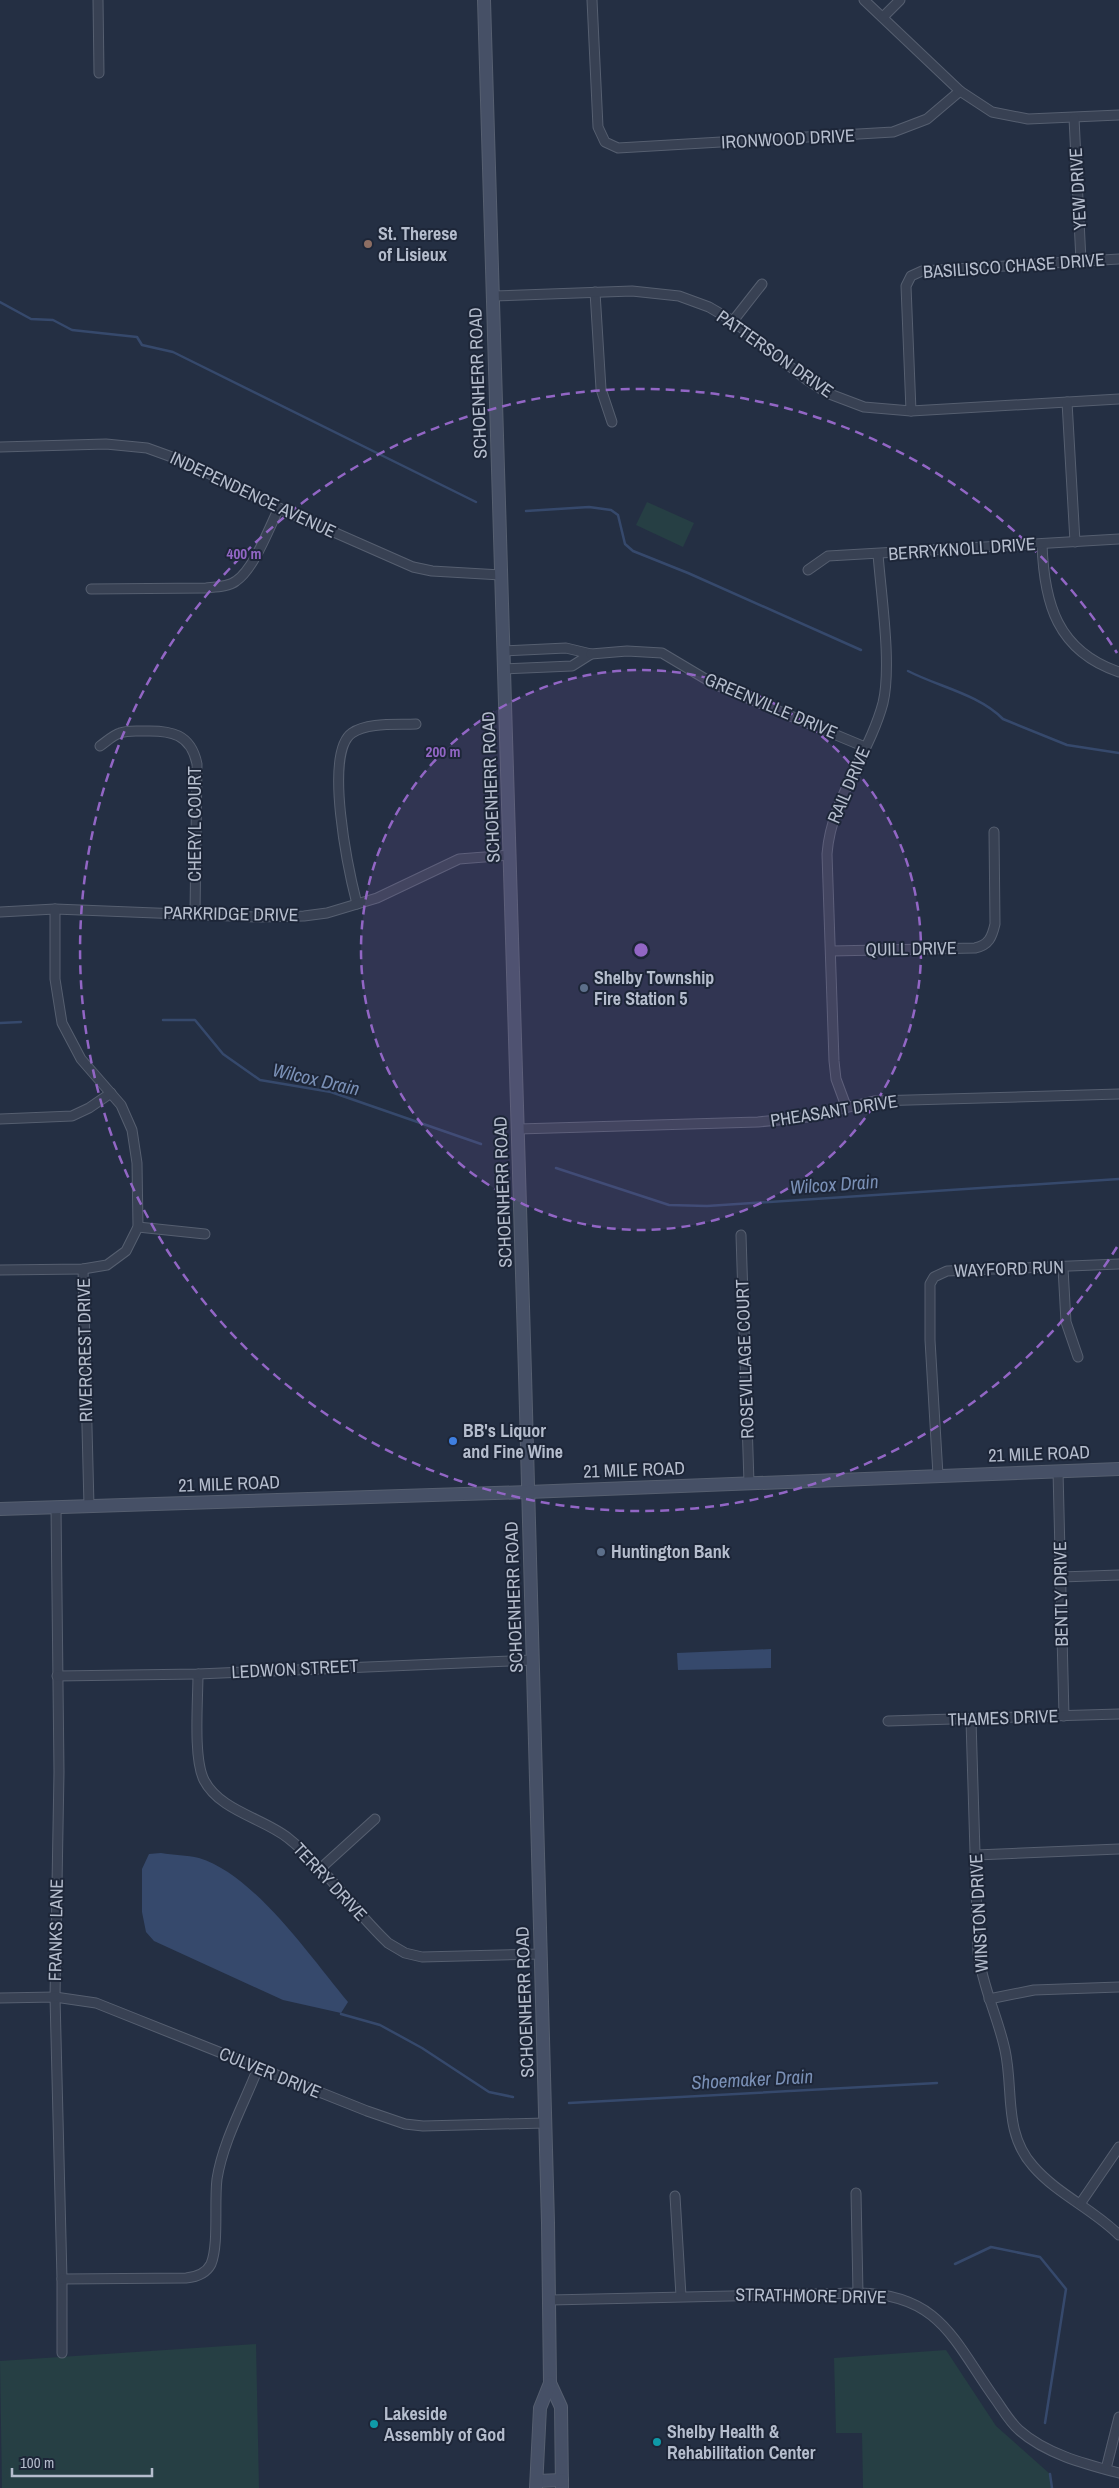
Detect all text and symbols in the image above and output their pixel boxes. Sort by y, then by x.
street label: IRONWOOD DRIVE [721,123,855,154]
street label: YEW DRIVE [1063,147,1092,231]
place label: St. Therese of Lisieux [378,221,458,267]
marker: St. Therese of Lisieux [362,238,374,250]
street label: BASILISCO CHASE DRIVE [922,247,1106,284]
street label: PATTERSON DRIVE [712,304,839,403]
street label: SCHOENHERR ROAD [462,307,493,459]
street label: INDEPENDENCE AVENUE [166,445,340,544]
street label: BERRYKNOLL DRIVE [887,531,1036,566]
text: 400 m [227,543,261,564]
street label: GREENVILLE DRIVE [701,666,841,745]
street label: SCHOENHERR ROAD [475,711,506,863]
text: 200 m [426,741,460,762]
street label: RAIL DRIVE [821,742,876,827]
street label: CHERYL COURT [182,766,207,882]
street label: PARKRIDGE DRIVE [163,900,299,927]
street label: QUILL DRIVE [865,935,957,962]
centre of rings [632,941,650,959]
place label: Shelby Township Fire Station 5 [594,965,714,1011]
marker: Shelby Township Fire Station 5 [578,982,590,994]
water label: Wilcox Drain [270,1056,362,1102]
street label: PHEASANT DRIVE [768,1088,899,1133]
street label: SCHOENHERR ROAD [487,1116,518,1268]
water label: Wilcox Drain [789,1168,879,1200]
street label: WAYFORD RUN [954,1254,1064,1283]
street label: RIVERCREST DRIVE [71,1278,98,1422]
street label: ROSEVILLAGE COURT [729,1279,760,1439]
place label: BB's Liquor and Fine Wine [463,1418,563,1464]
marker: BB's Liquor and Fine Wine [447,1435,459,1447]
street label: 21 MILE ROAD [988,1439,1090,1468]
street label: 21 MILE ROAD [583,1455,685,1484]
street label: 21 MILE ROAD [178,1469,280,1498]
street label: SCHOENHERR ROAD [498,1521,529,1673]
place label: Huntington Bank [611,1539,731,1564]
street label: BENTLY DRIVE [1047,1541,1074,1647]
marker: Huntington Bank [595,1546,607,1558]
street label: LEDWON STREET [231,1653,359,1684]
street label: THAMES DRIVE [947,1703,1059,1732]
street label: TERRY DRIVE [288,1837,373,1926]
street label: WINSTON DRIVE [963,1853,994,1973]
street label: FRANKS LANE [42,1879,69,1981]
street label: SCHOENHERR ROAD [509,1926,540,2078]
street label: CULVER DRIVE [215,2041,325,2104]
water label: Shoemaker Drain [690,2063,814,2095]
street label: STRATHMORE DRIVE [735,2282,887,2309]
place label: Lakeside Assembly of God [384,2401,505,2447]
marker: Lakeside Assembly of God [368,2418,380,2430]
place label: Shelby Health & Rehabilitation Center [667,2419,816,2465]
marker: Shelby Health & Rehabilitation Center [651,2436,663,2448]
scale bar [12,2446,152,2478]
text: 100 m [20,2452,54,2473]

